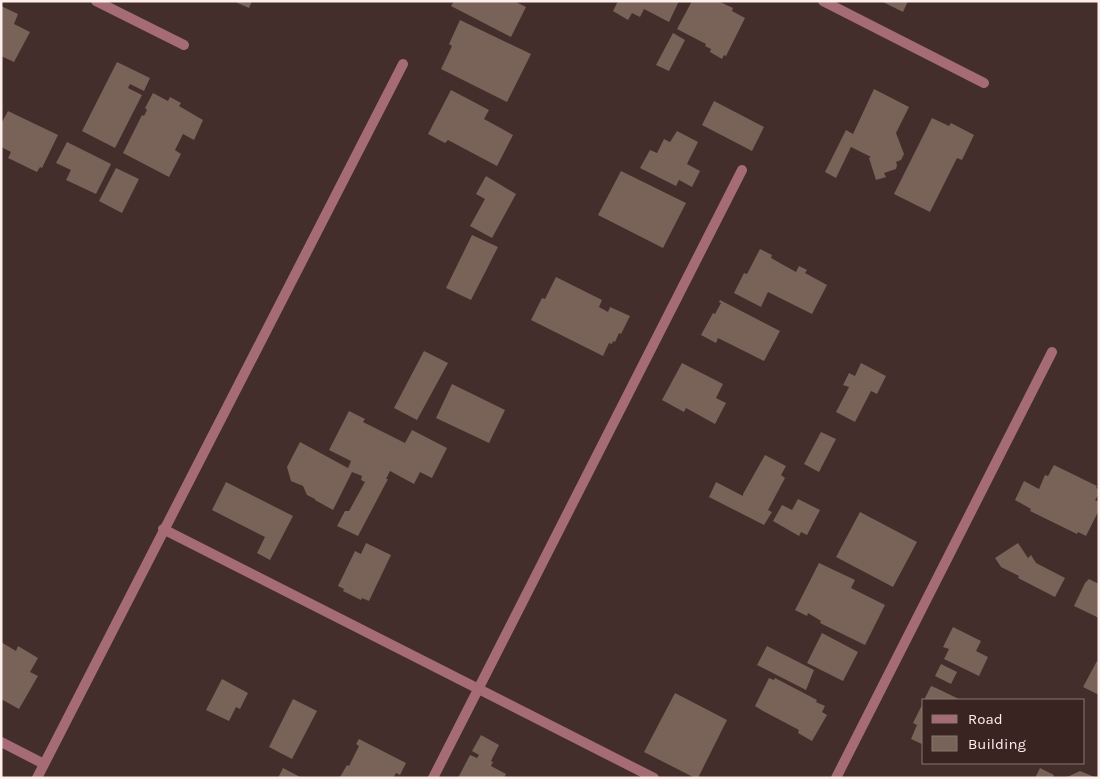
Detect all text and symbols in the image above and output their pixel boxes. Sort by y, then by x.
legend [922,699,1085,764]
text: Road [968,710,1003,728]
text: Building [968,735,1026,753]

